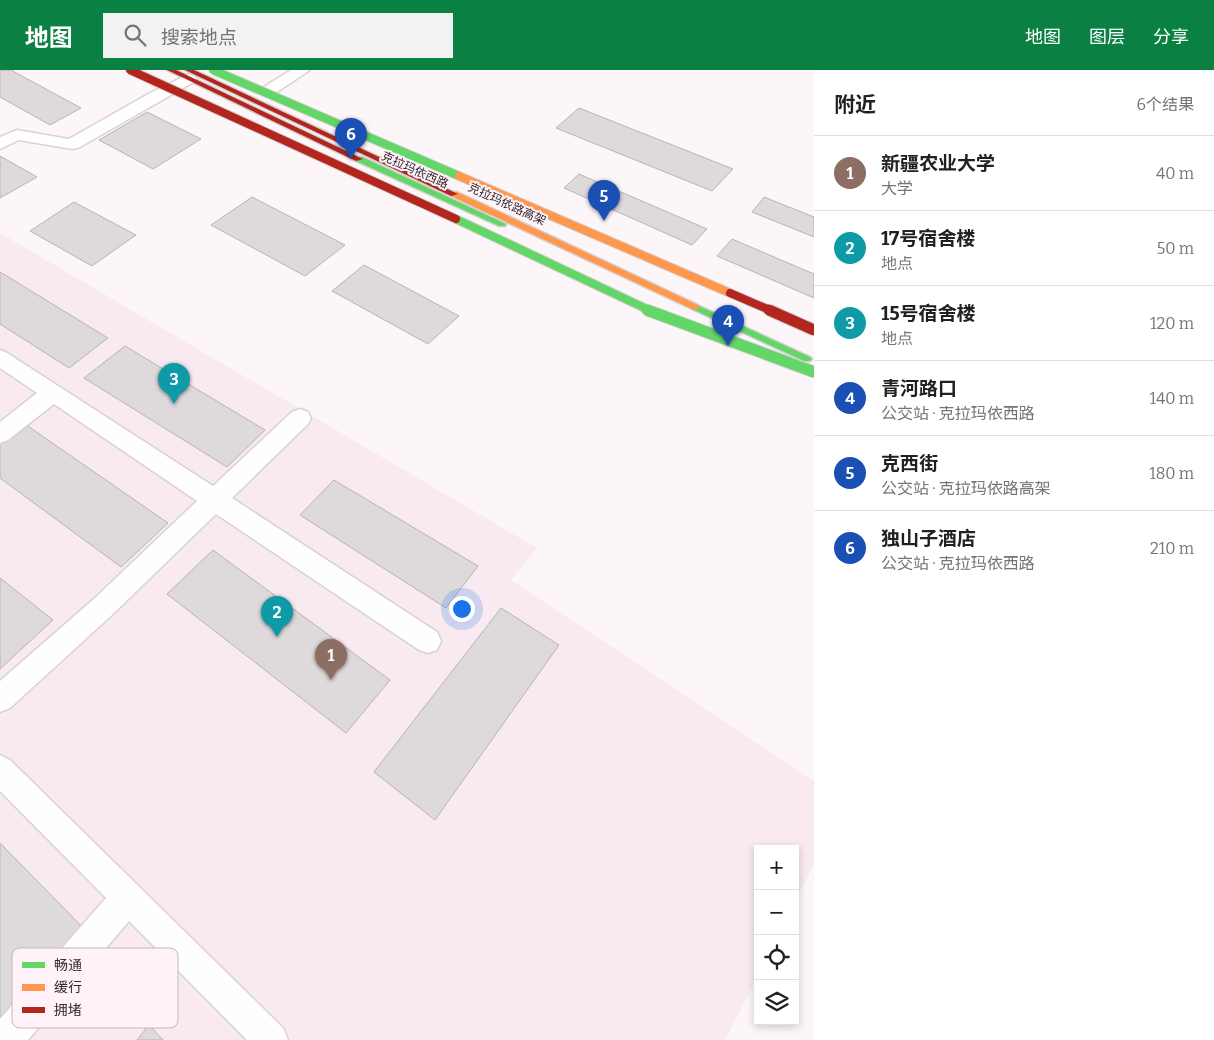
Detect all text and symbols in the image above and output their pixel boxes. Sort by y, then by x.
search box [103,13,453,58]
icon: search [121,21,149,49]
text: 地图 [25,24,73,52]
text: 搜索地点 [161,26,237,49]
text: 地图 [1025,26,1061,48]
text: 图层 [1089,26,1125,48]
text: 分享 [1153,26,1189,48]
text: 附近 [834,92,876,118]
text: 6个结果 [1137,95,1194,114]
pin: 6 [335,118,367,159]
street label: 克拉玛依西路 [379,149,451,191]
text: 新疆农业大学 [881,152,995,175]
text: 1 [847,164,853,183]
text: 40 m [1156,164,1194,183]
text: 大学 [881,179,913,198]
street label: 克拉玛依路高架 [466,180,548,228]
pin: 5 [588,180,620,221]
text: 17号宿舍楼 [881,227,975,250]
text: 2 [845,239,855,258]
text: 50 m [1157,239,1194,258]
text: 地点 [881,254,913,273]
text: 15号宿舍楼 [881,302,976,325]
pin: 4 [712,305,744,346]
text: 3 [845,314,855,333]
text: 120 m [1150,314,1194,333]
text: 地点 [881,329,913,348]
pin: 3 [158,363,190,404]
text: 青河路口 [881,377,957,400]
text: 4 [845,389,855,408]
text: 140 m [1149,389,1194,408]
text: 公交站 · 克拉玛依西路 [881,404,1035,423]
text: 克西街 [881,452,938,475]
text: 5 [846,464,854,483]
text: 180 m [1149,464,1194,483]
text: 公交站 · 克拉玛依路高架 [881,479,1051,498]
text: 独山子酒店 [881,527,976,550]
text: 6 [845,539,855,558]
text: 210 m [1150,539,1194,558]
text: 公交站 · 克拉玛依西路 [881,554,1035,573]
pin: 2 [261,596,293,637]
your location [449,596,475,622]
pin: 1 [315,639,347,680]
map controls [754,845,799,1025]
button: + [754,845,799,890]
button: − [754,890,799,935]
button: locate [754,935,799,980]
legend [12,948,178,1028]
text: 畅通 [54,957,82,974]
text: 缓行 [54,979,82,996]
button: layers [754,980,799,1025]
text: 拥堵 [54,1002,82,1019]

